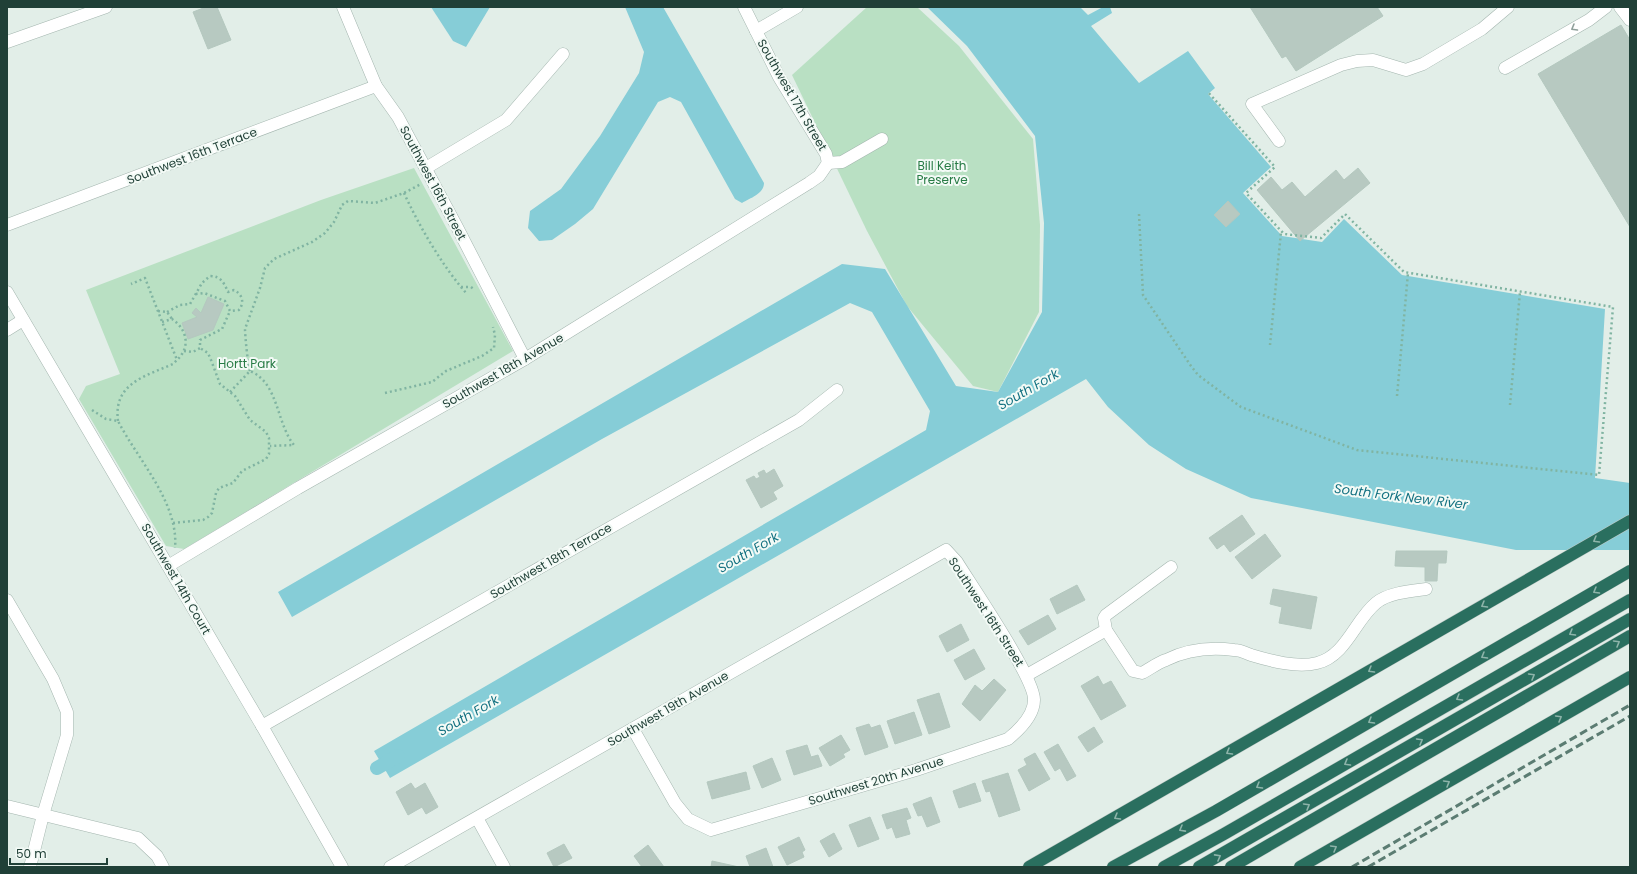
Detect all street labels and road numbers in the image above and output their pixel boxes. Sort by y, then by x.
street label: Southwest 17th Street [753,36,831,154]
street label: Southwest 16th Terrace [124,123,259,188]
street label: Southwest 16th Street [396,123,471,243]
street label: Southwest 18th Avenue [439,329,566,412]
street label: Southwest 18th Terrace [487,519,615,602]
street label: Southwest 14th Court [138,520,215,637]
street label: Southwest 16th Street [945,554,1028,670]
street label: Southwest 19th Avenue [604,667,731,750]
street label: Southwest 20th Avenue [806,752,945,809]

